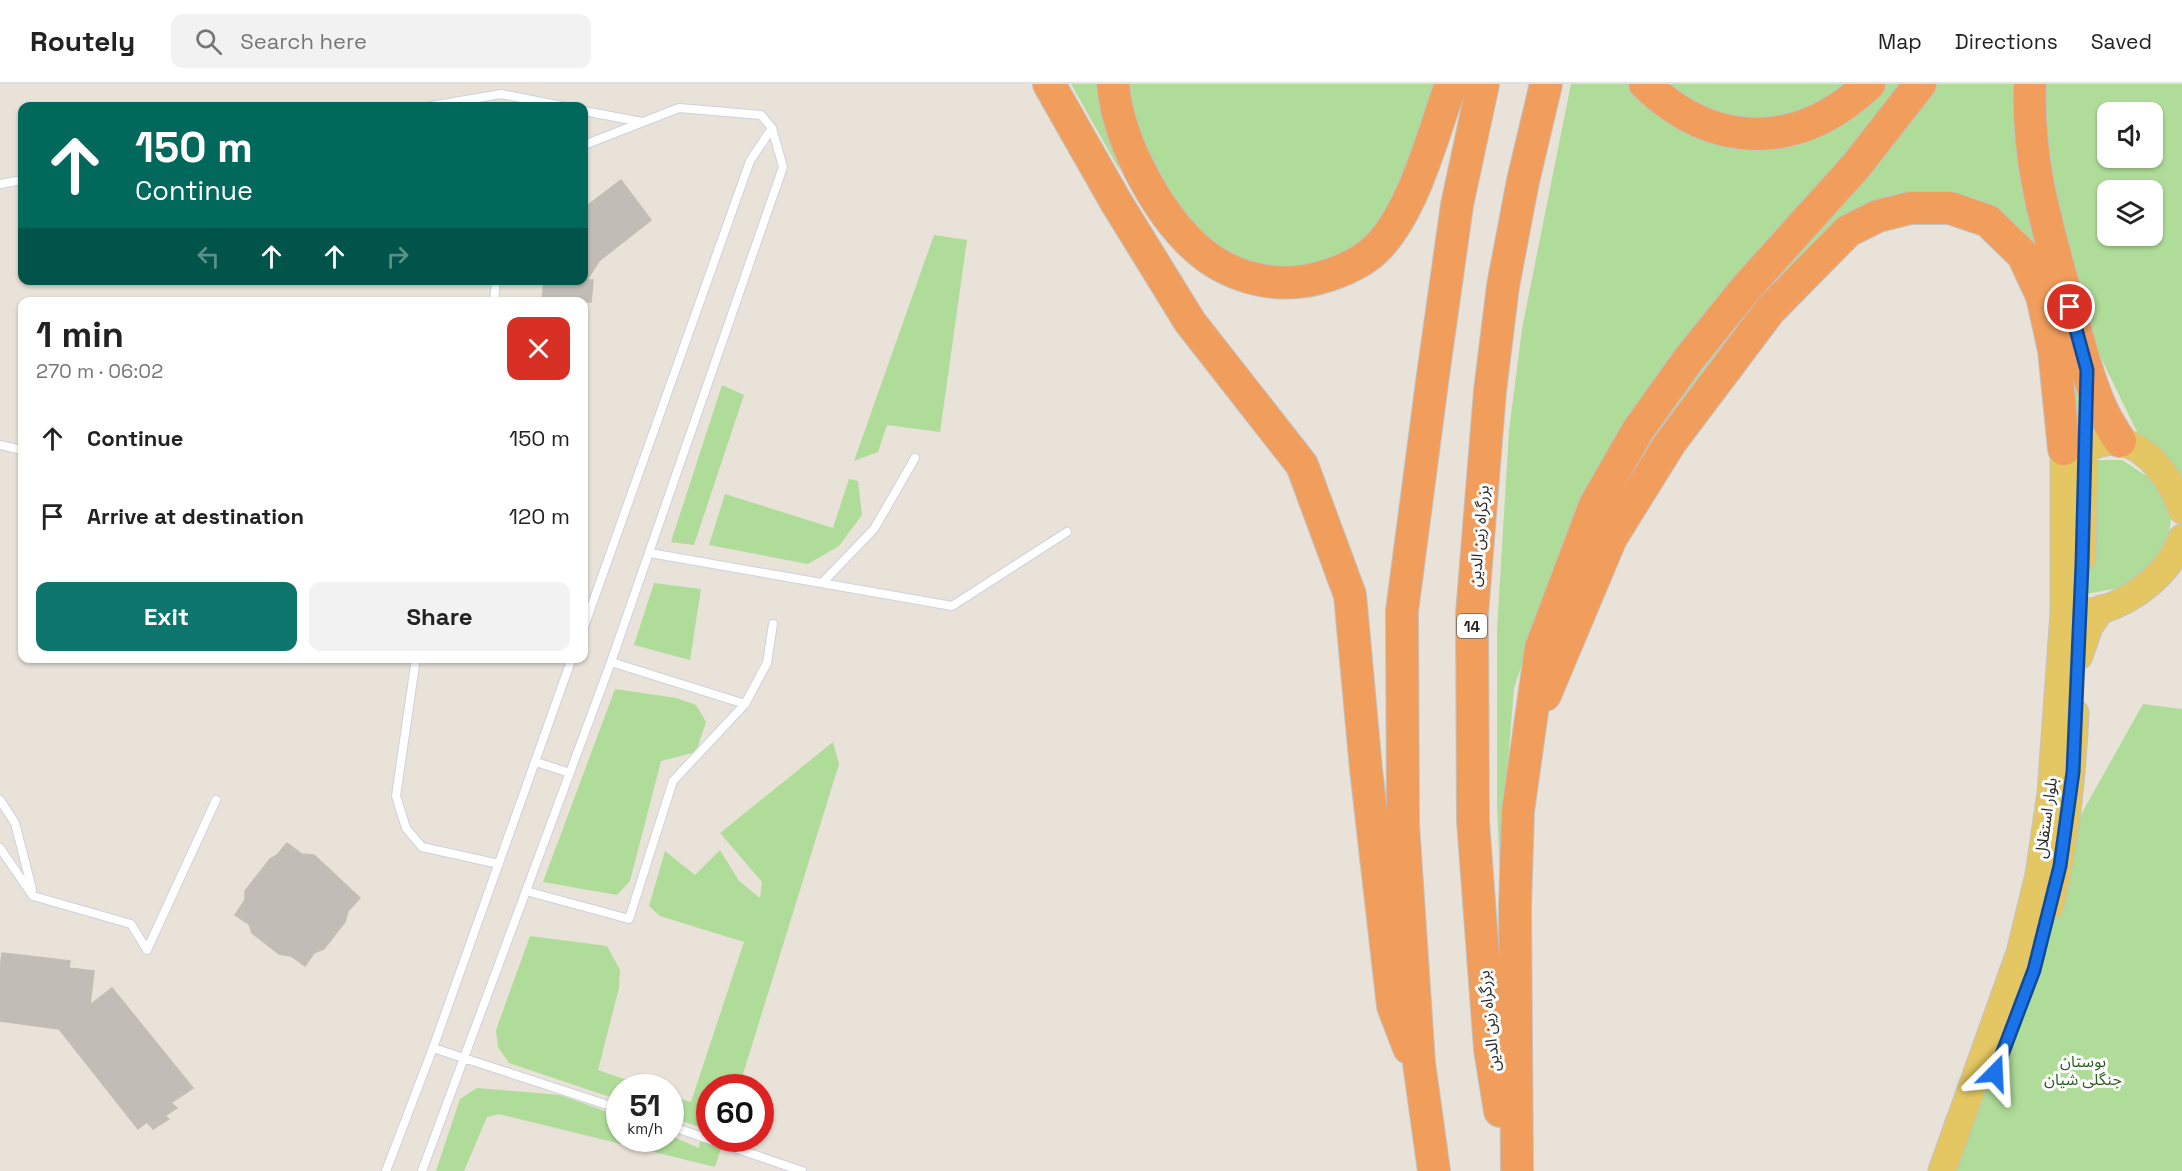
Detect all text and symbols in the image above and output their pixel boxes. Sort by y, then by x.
search box [171,14,591,68]
text: Routely [30,23,135,59]
icon: search [192,25,225,58]
text: Search here [240,27,367,55]
text: Map [1878,28,1922,55]
text: Directions [1955,28,2058,55]
text: Saved [2091,28,2152,55]
map controls [2097,102,2163,246]
button: sound [2097,102,2163,168]
text: 150 m [135,121,253,174]
icon: ahead [36,126,114,204]
text: Continue [135,173,253,208]
button: layers [2097,180,2163,246]
icon: left [192,240,225,273]
icon: ahead [255,240,288,273]
icon: ahead [318,240,351,273]
icon: right [381,240,414,273]
pin [2044,281,2095,332]
icon: arrive [2053,290,2086,323]
text: 1 min [36,312,124,358]
button: close [507,317,570,380]
text: 270 m · 06:02 [36,358,163,384]
icon: ahead [36,422,69,455]
text: Continue [87,424,183,452]
text: 150 m [509,424,570,452]
street label: بزرگراه زین الدین [1464,484,1494,588]
icon: arrive [36,500,69,533]
text: Arrive at destination [87,502,304,530]
text: 120 m [509,502,570,530]
button: Exit [36,582,297,651]
button: Share [309,582,570,651]
road number: 14 [1457,614,1487,638]
street label: بلوار استقلال [2030,776,2062,860]
street label: بزرگراه زین الدین [1473,969,1505,1073]
position arrow [1963,1041,2027,1105]
park label: بوستان جنگلی شیان [2044,1051,2122,1090]
speed limit sign: 60 [696,1074,774,1152]
text: 51 [629,1086,661,1125]
text: km/h [627,1119,663,1138]

